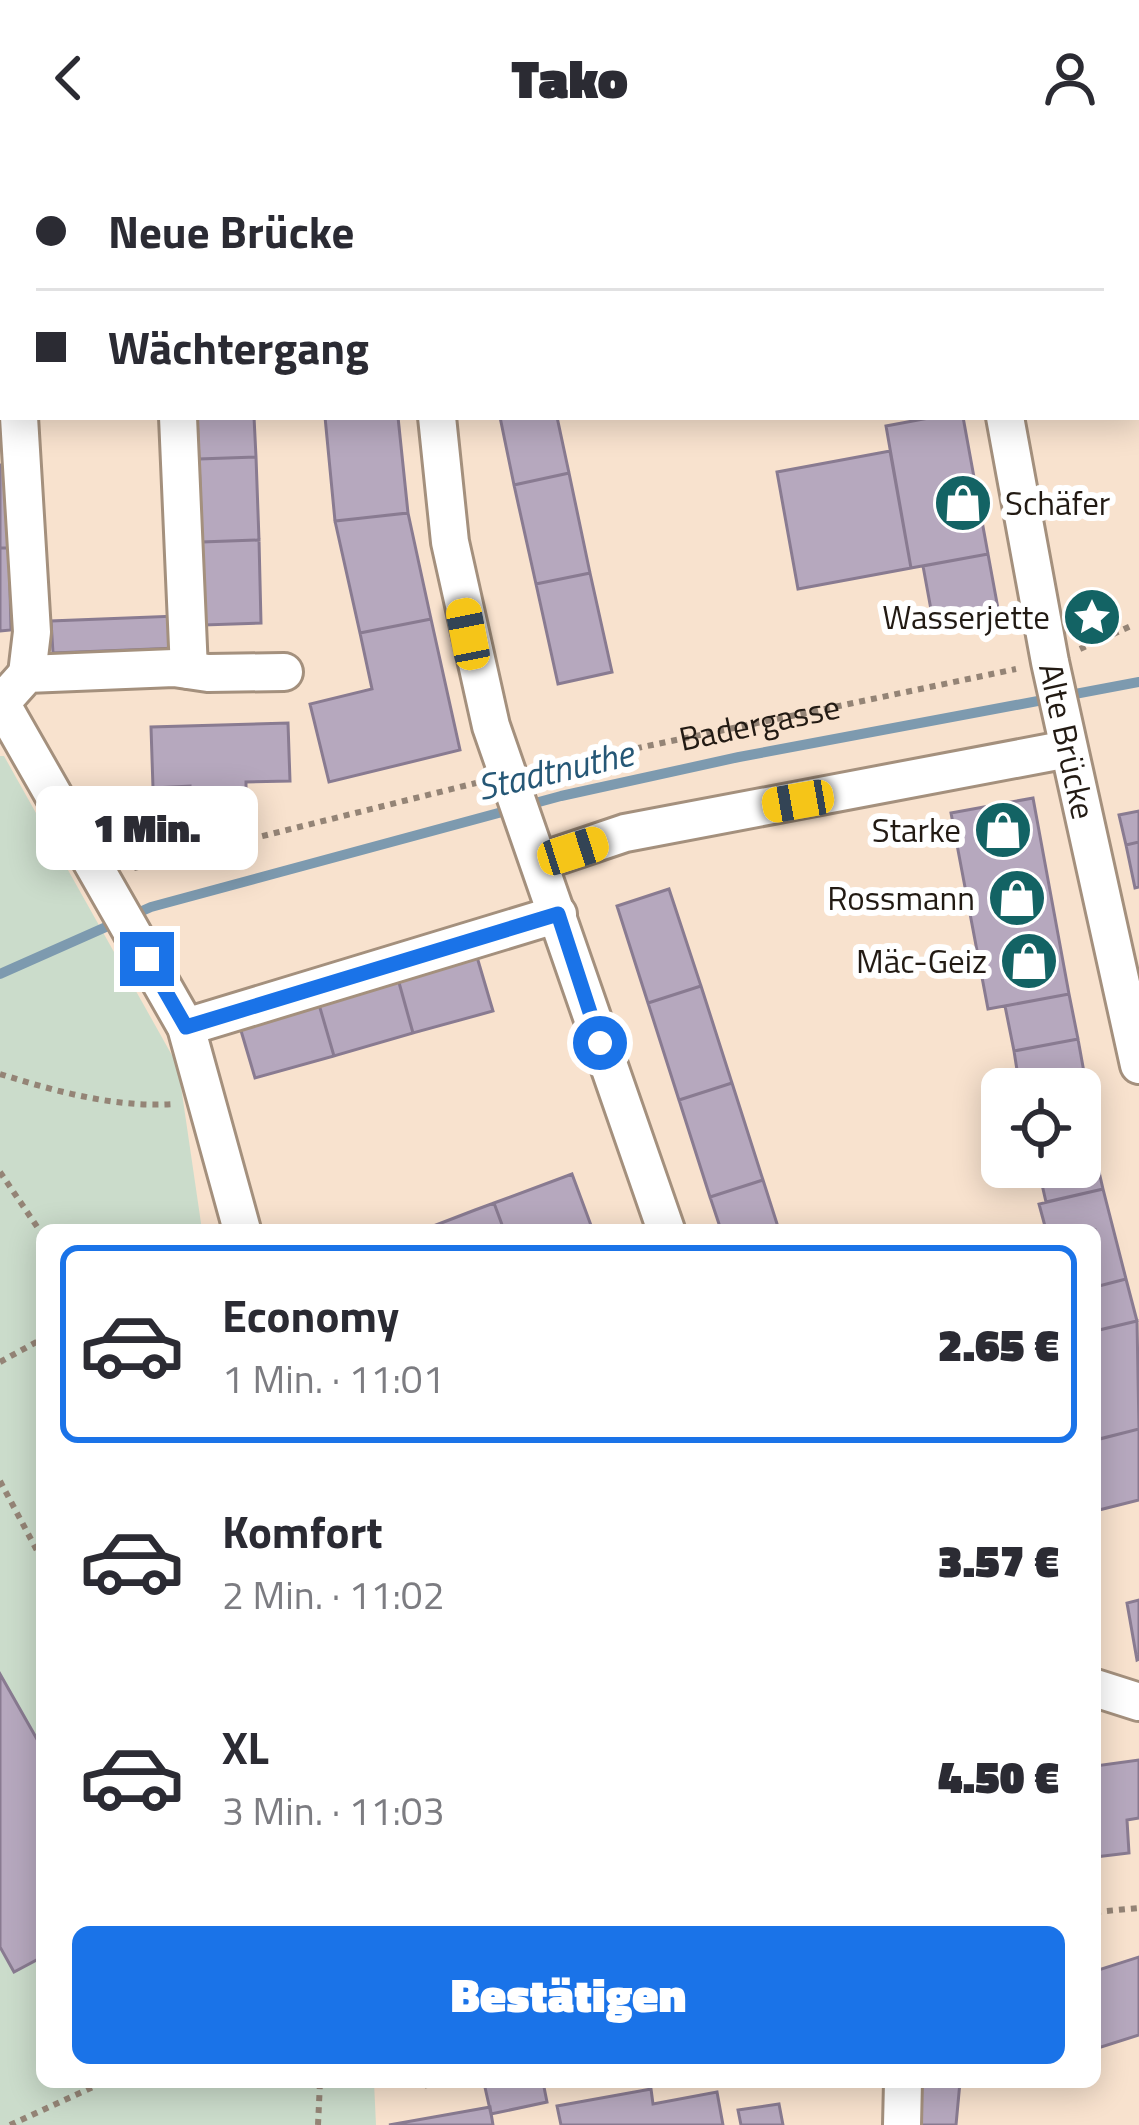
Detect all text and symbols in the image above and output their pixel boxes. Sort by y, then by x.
text: Tako [511,37,628,119]
icon: back [36,45,102,111]
icon: person [1037,45,1103,111]
text: Neue Brücke [108,197,354,265]
text: Wächtergang [108,313,369,381]
shop icon: Schäfer [932,472,994,534]
place label: Schäfer [1005,478,1110,528]
place icon: Wasserjette [1061,586,1123,648]
place label: Wasserjette [882,592,1050,642]
car [443,595,493,673]
street label: Alte Brücke [1026,658,1109,824]
street label: Badergasse [674,681,844,764]
water label: Stadtnuthe [471,724,641,814]
car [759,777,837,825]
callout: 1 Min. [36,785,258,869]
text: 1 Min. [93,798,201,857]
shop icon: Starke [972,799,1034,861]
place label: Starke [872,805,961,855]
car [533,823,613,879]
shop icon: Rossmann [986,867,1048,929]
place label: Rossmann [827,873,975,923]
shop icon: Mäc-Geiz [998,930,1060,992]
route end [120,932,174,986]
place label: Mäc-Geiz [856,936,987,986]
route start [573,1016,627,1070]
map controls [981,1068,1101,1188]
button: locate [981,1068,1101,1188]
text: Economy [222,1281,399,1349]
icon: car [78,1290,186,1398]
text: 2.65 € [938,1310,1059,1378]
text: 1 Min. · 11:01 [222,1349,445,1408]
text: Komfort [222,1497,383,1565]
icon: car [78,1506,186,1614]
text: 3.57 € [938,1526,1059,1594]
text: 2 Min. · 11:02 [222,1565,445,1624]
text: XL [222,1713,269,1781]
icon: car [78,1722,186,1830]
text: 4.50 € [938,1742,1059,1810]
text: 3 Min. · 11:03 [222,1781,445,1840]
button: Bestätigen [72,1926,1065,2064]

